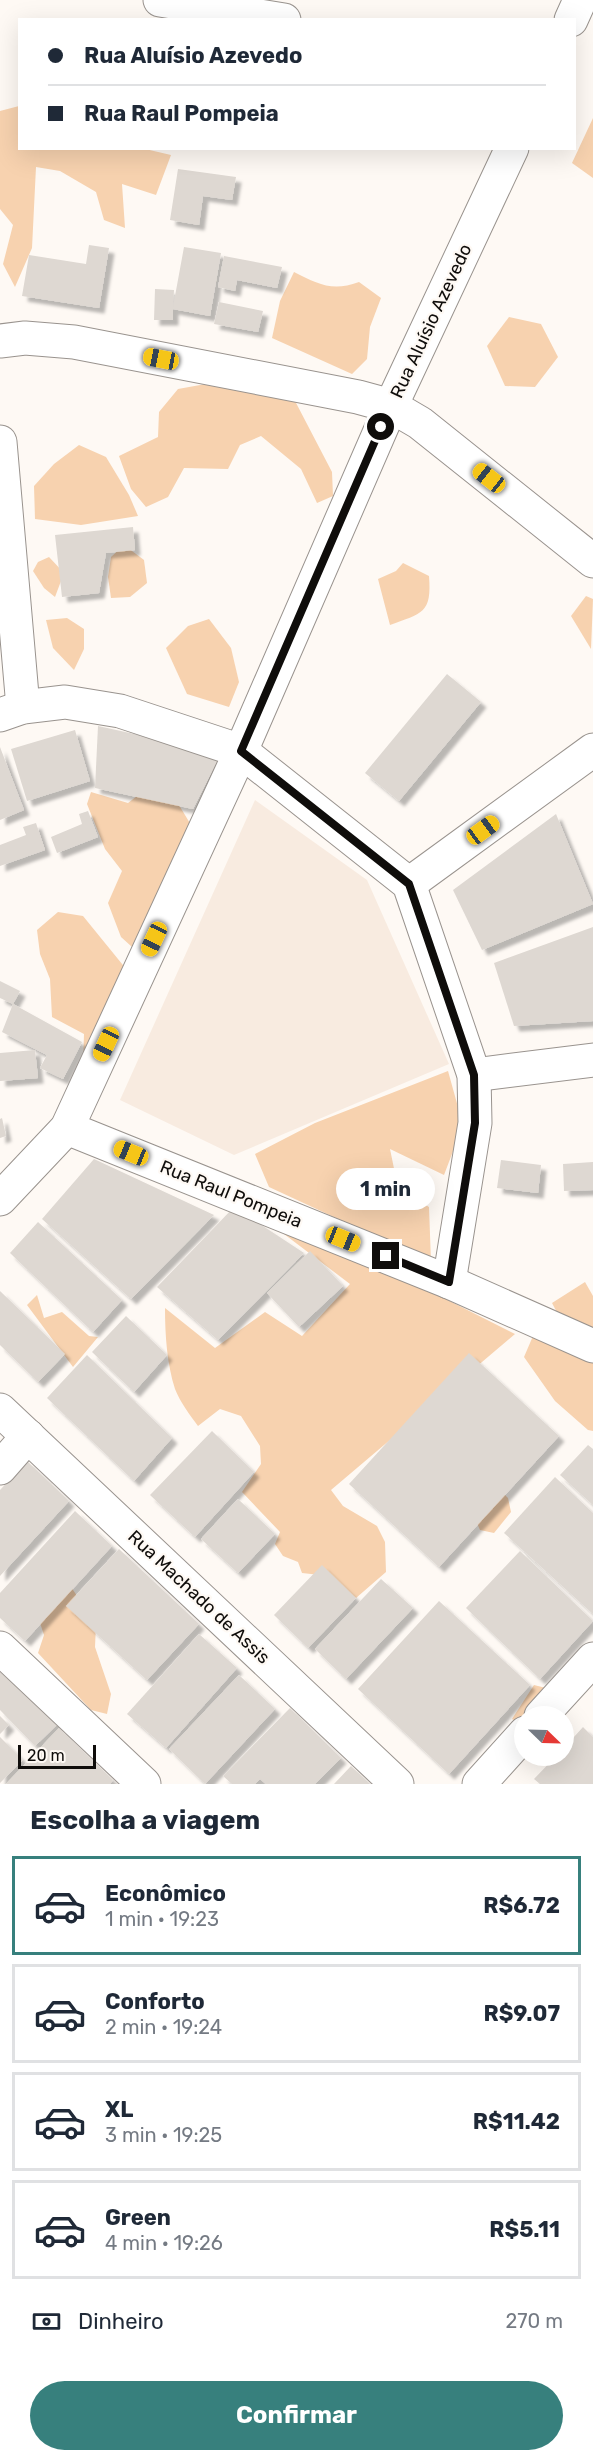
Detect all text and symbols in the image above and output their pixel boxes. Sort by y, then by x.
text: Rua Aluísio Azevedo [84,42,302,69]
text: Rua Raul Pompeia [84,100,279,127]
street label: Rua Aluísio Azevedo [386,240,476,402]
car [142,347,180,371]
route start [367,413,394,440]
car [469,460,509,496]
car [463,812,503,848]
car [138,919,170,959]
car [90,1024,122,1064]
car [111,1138,151,1168]
street label: Rua Raul Pompeia [157,1155,305,1233]
callout: 1 min [336,1169,436,1211]
text: 1 min [360,1177,411,1201]
car [323,1224,363,1254]
route end [372,1242,399,1269]
street label: Rua Machado de Assis [123,1525,275,1669]
north arrow [514,1706,574,1766]
map controls [514,1706,574,1766]
scale bar [18,1742,96,1770]
text: 20 m [27,1746,65,1765]
text: Escolha a viagem [30,1804,260,1836]
icon: car [33,1879,87,1933]
text: Econômico [105,1880,226,1907]
text: R$6.72 [483,1892,560,1919]
text: 1 min · 19:23 [105,1907,219,1931]
icon: car [33,1987,87,2041]
text: Conforto [105,1988,205,2015]
text: R$9.07 [483,2000,560,2027]
text: 2 min · 19:24 [105,2015,222,2039]
icon: car [33,2095,87,2149]
text: XL [105,2096,133,2123]
text: R$11.42 [473,2108,560,2135]
text: 3 min · 19:25 [105,2123,222,2147]
icon: car [33,2203,87,2257]
text: Green [105,2204,171,2231]
text: R$5.11 [489,2216,560,2243]
text: 4 min · 19:26 [105,2231,223,2255]
icon: cash [30,2305,63,2338]
text: Dinheiro [78,2308,164,2335]
text: 270 m [506,2309,563,2333]
button: Confirmar [30,2381,563,2450]

